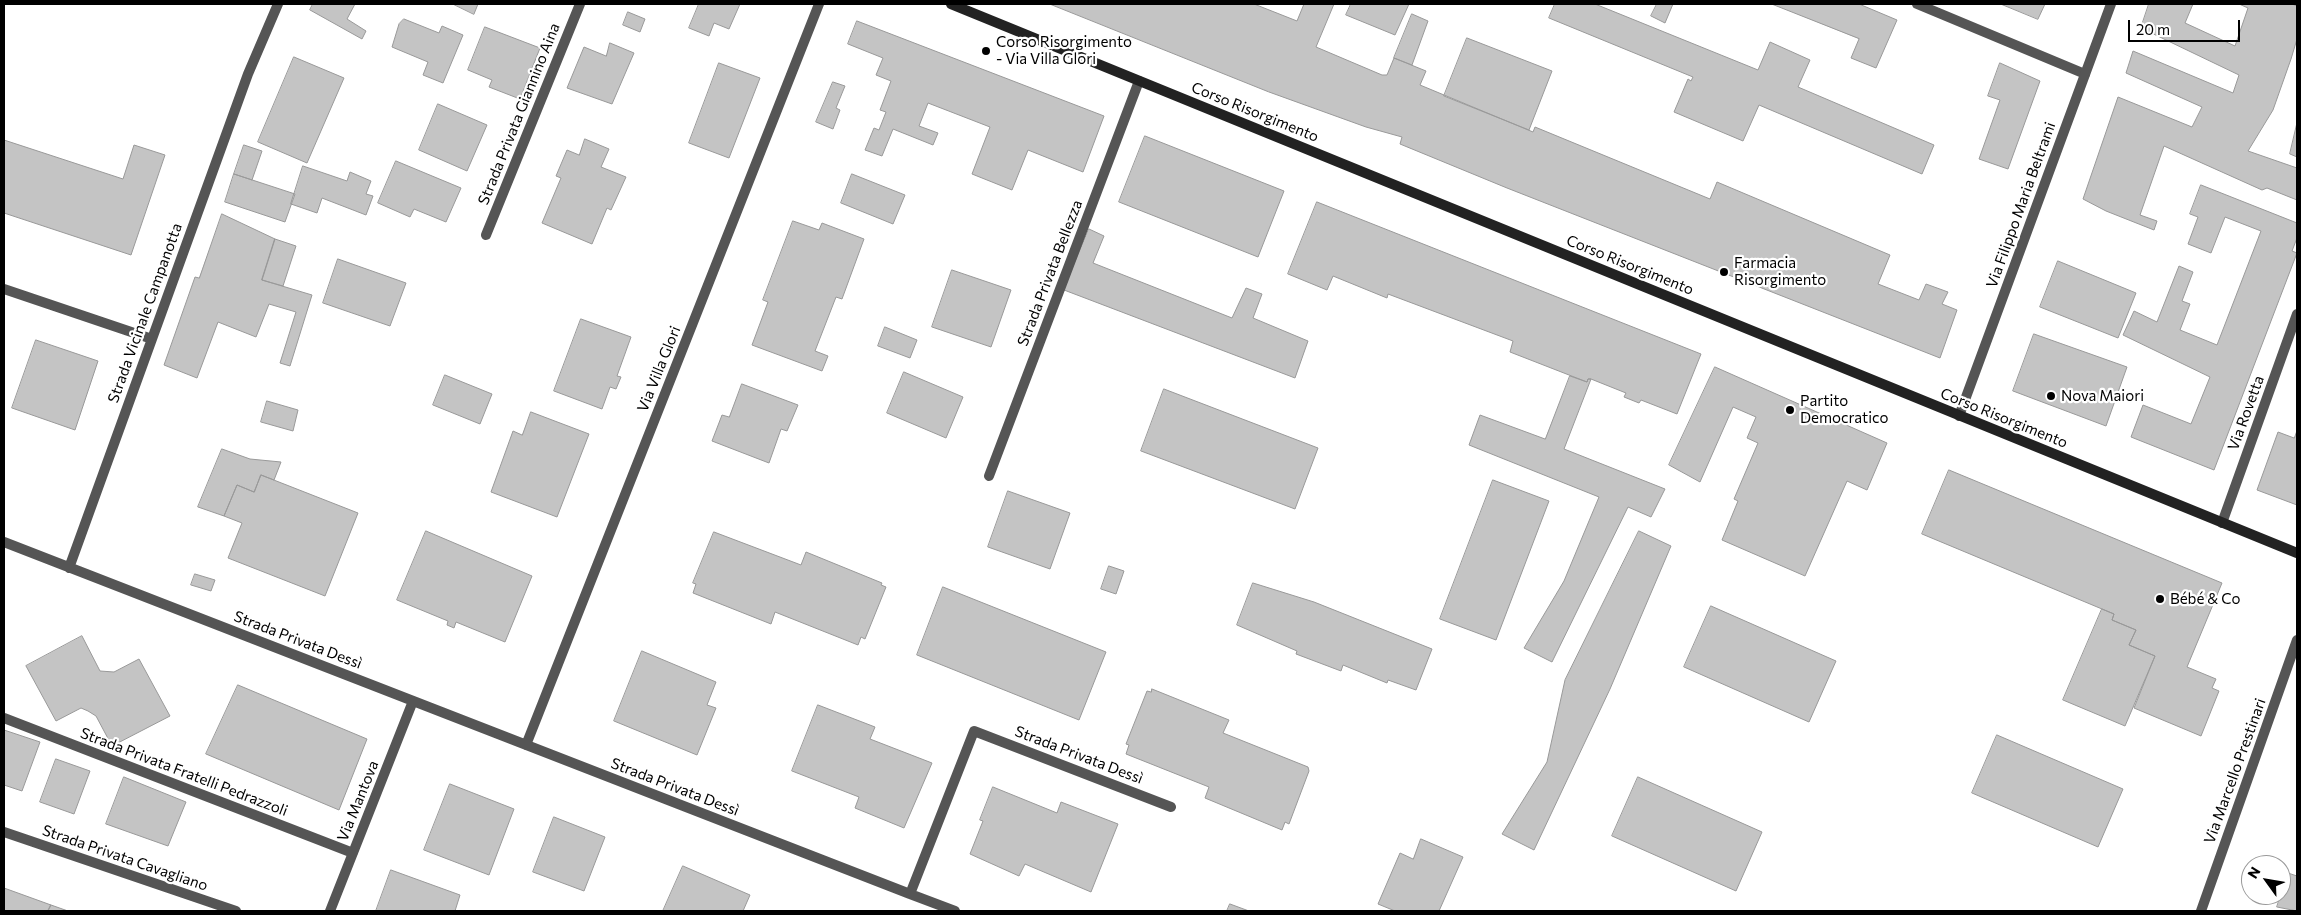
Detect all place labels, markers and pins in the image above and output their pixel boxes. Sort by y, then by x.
place label: Corso Risorgimento - Via Villa Glori [996,33,1132,68]
marker: Corso Risorgimento - Via Villa Glori [980,45,992,57]
place label: Farmacia Risorgimento [1734,254,1826,289]
marker: Farmacia Risorgimento [1718,266,1730,278]
place label: Nova Maiori [2061,387,2144,405]
marker: Nova Maiori [2045,390,2057,402]
place label: Partito Democratico [1800,392,1888,427]
marker: Partito Democratico [1784,404,1796,416]
place label: Bébé & Co [2170,590,2240,608]
marker: Bébé & Co [2154,593,2166,605]

